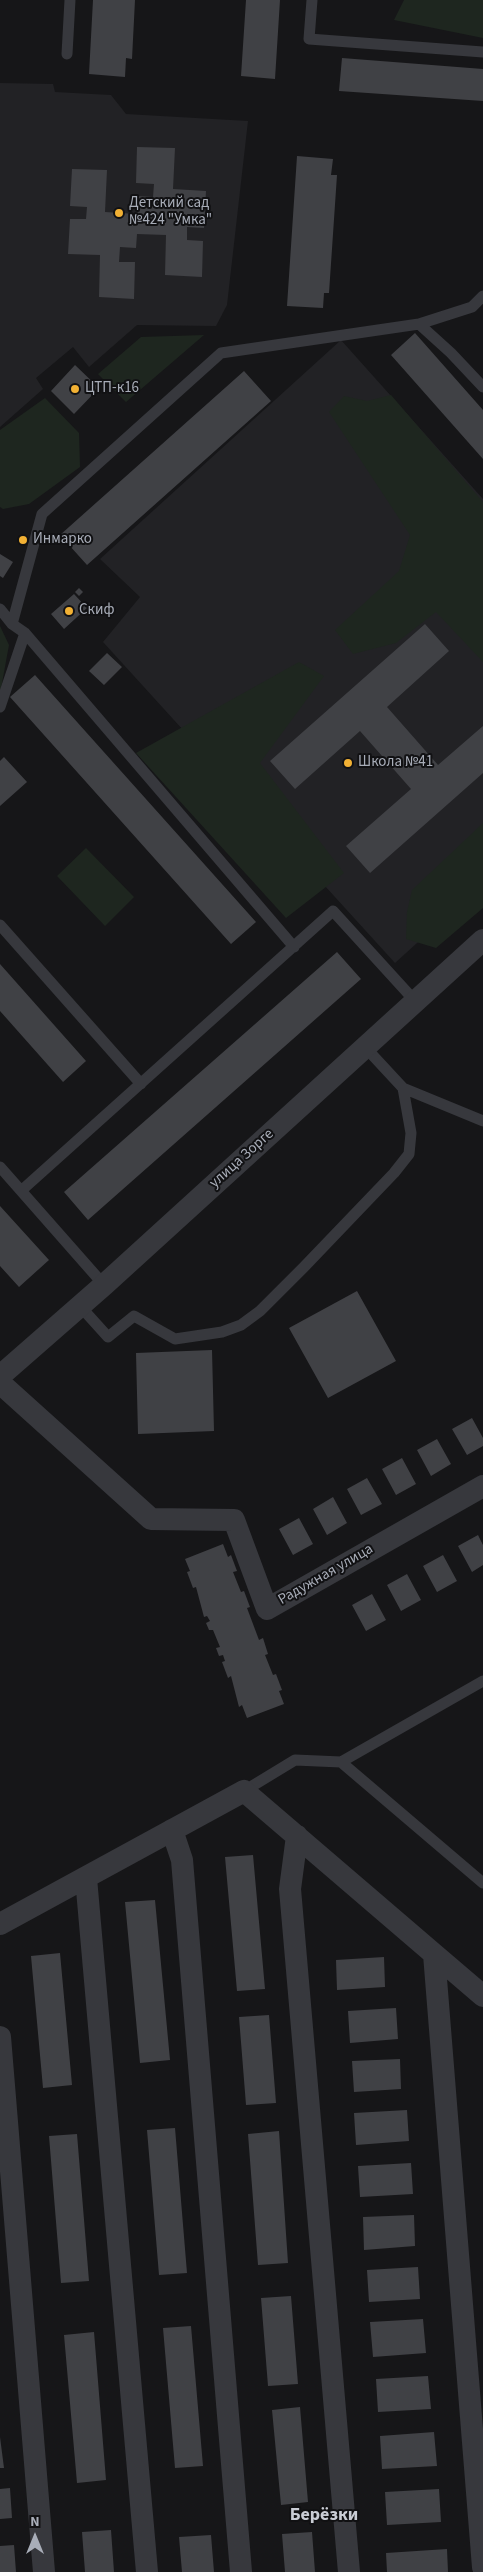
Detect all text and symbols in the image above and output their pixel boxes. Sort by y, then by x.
place label: Детский сад №424 "Умка" [129,195,212,230]
marker: Детский сад №424 "Умка" [113,207,125,219]
place label: ЦТП-к16 [85,380,139,398]
marker: ЦТП-к16 [69,383,81,395]
place label: Инмарко [33,531,92,549]
marker: Инмарко [17,534,29,546]
place label: Скиф [79,602,114,620]
marker: Скиф [63,605,75,617]
place label: Школа №41 [358,754,433,772]
marker: Школа №41 [342,757,354,769]
street label: улица Зорге [206,1126,278,1192]
street label: Радужная улица [275,1541,377,1609]
district label: Берёзки [290,2505,358,2527]
north arrow [10,2512,60,2562]
text: N [30,2512,40,2532]

